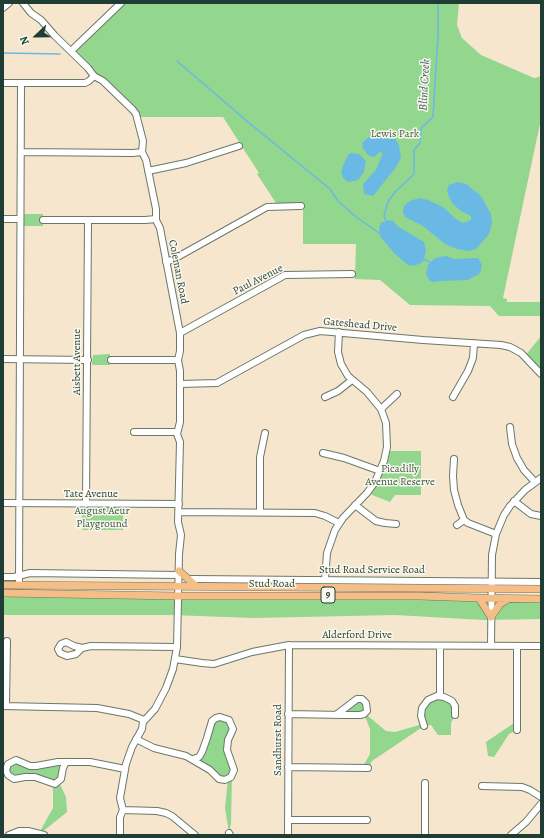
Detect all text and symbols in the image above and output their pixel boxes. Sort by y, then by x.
north arrow [16,16,56,56]
text: N [16,34,33,47]
water label: Blind Creek [416,59,434,111]
park label: Lewis Park [371,127,419,141]
street label: Coleman Road [165,239,191,305]
street label: Paul Avenue [231,262,285,298]
street label: Gateshead Drive [323,315,397,335]
street label: Aisbett Avenue [70,329,84,395]
park label: Picadilly Avenue Reserve [365,462,435,488]
street label: Tate Avenue [64,487,118,501]
park label: August Aeur Playground [74,504,130,530]
street label: Stud Road Service Road [319,563,425,577]
street label: Stud Road [249,577,295,591]
road number: 9 [321,587,335,603]
street label: Alderford Drive [322,628,392,642]
street label: Sandhurst Road [271,704,285,776]

